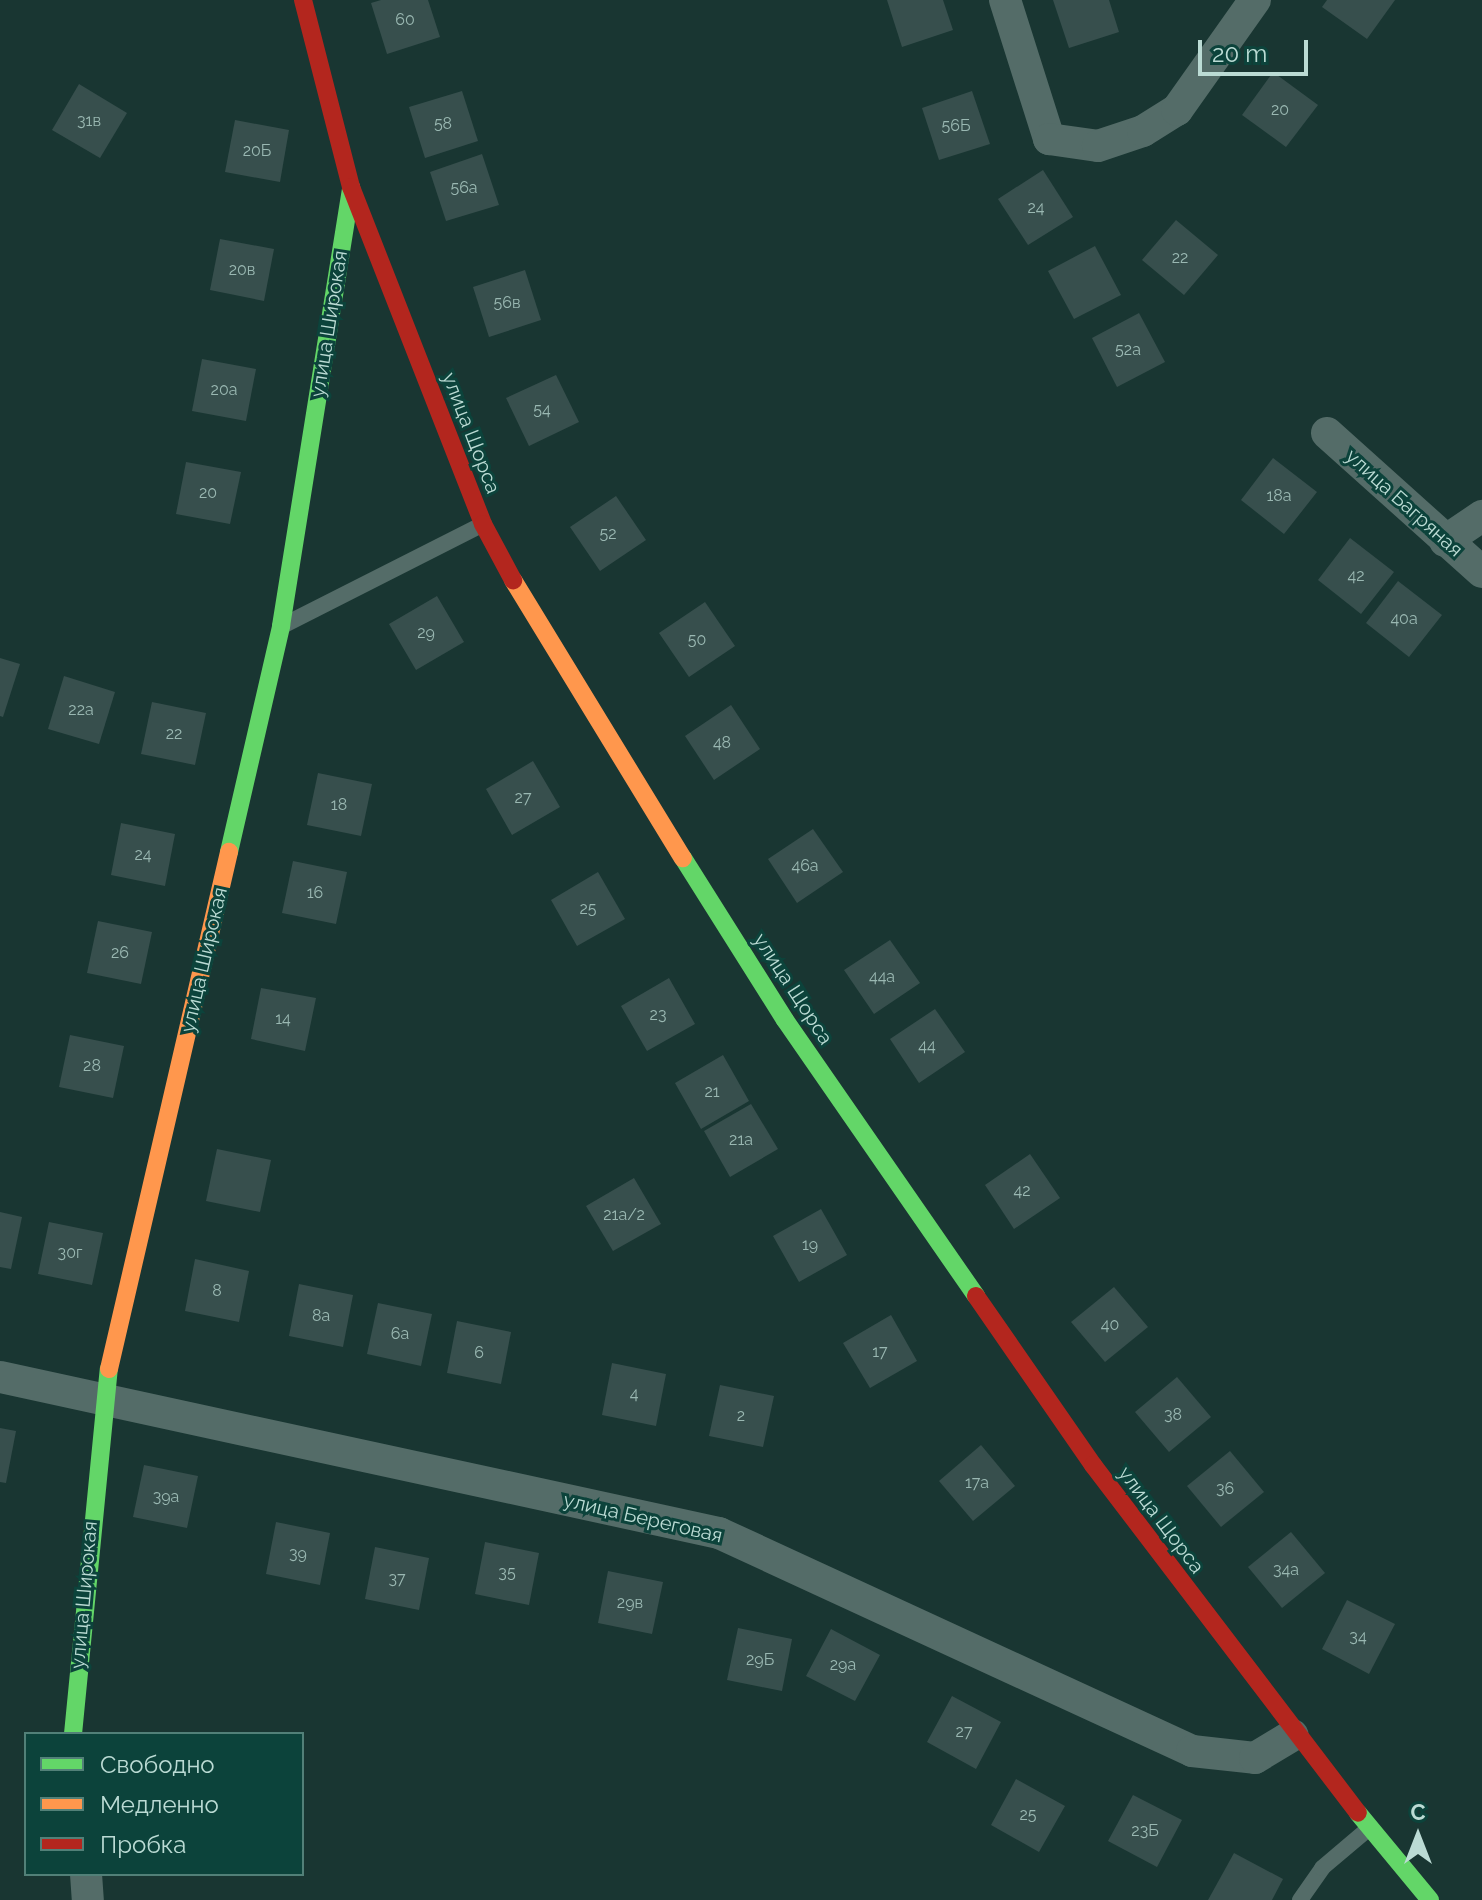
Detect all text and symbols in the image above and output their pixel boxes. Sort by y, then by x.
house number: 60 [395,10,415,30]
scale bar [1202,24,1312,74]
text: 20 m [1212,39,1267,68]
house number: 20 [1271,100,1289,120]
house number: 31в [77,111,101,131]
house number: 58 [434,114,452,134]
house number: 56Б [942,116,970,136]
house number: 20Б [243,141,271,161]
house number: 56а [450,178,478,198]
house number: 24 [1027,198,1045,218]
house number: 22 [1172,248,1188,268]
street label: улица Широкая [306,249,352,399]
house number: 20в [229,260,255,280]
house number: 56в [494,293,520,313]
house number: 52а [1115,340,1141,360]
street label: улица Щорса [437,369,505,497]
house number: 20а [211,380,237,400]
house number: 54 [533,400,551,420]
street label: улица Багряная [1340,444,1468,562]
house number: 20 [199,483,217,503]
house number: 18а [1266,486,1292,506]
house number: 52 [599,524,617,544]
house number: 42 [1347,566,1365,586]
house number: 40а [1390,609,1418,629]
house number: 29 [417,623,435,643]
house number: 50 [688,630,706,650]
house number: 22а [68,700,94,720]
house number: 22 [166,724,182,744]
house number: 48 [713,733,731,753]
house number: 27 [515,788,531,808]
house number: 18 [331,795,347,815]
house number: 24 [134,845,152,865]
house number: 46а [791,856,819,876]
house number: 16 [307,883,323,903]
street label: улица Широкая [176,885,232,1035]
house number: 25 [579,899,597,919]
street label: улица Щорса [748,929,838,1049]
house number: 26 [111,943,129,963]
house number: 44а [869,967,895,987]
house number: 23 [650,1005,666,1025]
house number: 14 [275,1009,291,1029]
house number: 44 [918,1036,936,1056]
house number: 28 [83,1056,101,1076]
house number: 21 [704,1082,720,1102]
house number: 21а [729,1130,753,1150]
house number: 42 [1013,1181,1031,1201]
house number: 21а/2 [603,1205,645,1225]
house number: 19 [802,1235,818,1255]
house number: 30г [58,1243,82,1263]
house number: 8 [212,1281,222,1301]
house number: 8а [312,1306,330,1326]
house number: 40 [1101,1315,1119,1335]
house number: 6а [391,1324,409,1344]
house number: 17 [872,1342,888,1362]
house number: 6 [474,1343,484,1363]
house number: 4 [630,1384,638,1404]
house number: 38 [1164,1405,1182,1425]
house number: 2 [737,1406,745,1426]
street label: улица Щорса [1113,1462,1209,1578]
house number: 17а [965,1473,989,1493]
house number: 36 [1216,1479,1234,1499]
house number: 39а [153,1487,179,1507]
street label: улица Береговая [561,1488,725,1548]
street label: улица Широкая [66,1520,102,1670]
house number: 39 [289,1544,307,1564]
house number: 34а [1273,1560,1299,1580]
house number: 35 [498,1563,516,1583]
house number: 37 [388,1569,406,1589]
house number: 29в [617,1593,643,1613]
house number: 34 [1349,1627,1367,1647]
house number: 29Б [746,1650,774,1670]
house number: 29а [830,1655,856,1675]
house number: 27 [956,1722,972,1742]
legend [24,1732,304,1876]
text: Свободно [100,1750,215,1779]
text: Медленно [100,1790,219,1819]
north arrow [1378,1796,1458,1876]
text: С [1410,1799,1426,1825]
house number: 25 [1019,1805,1037,1825]
house number: 23Б [1131,1821,1159,1841]
text: Пробка [100,1830,186,1859]

